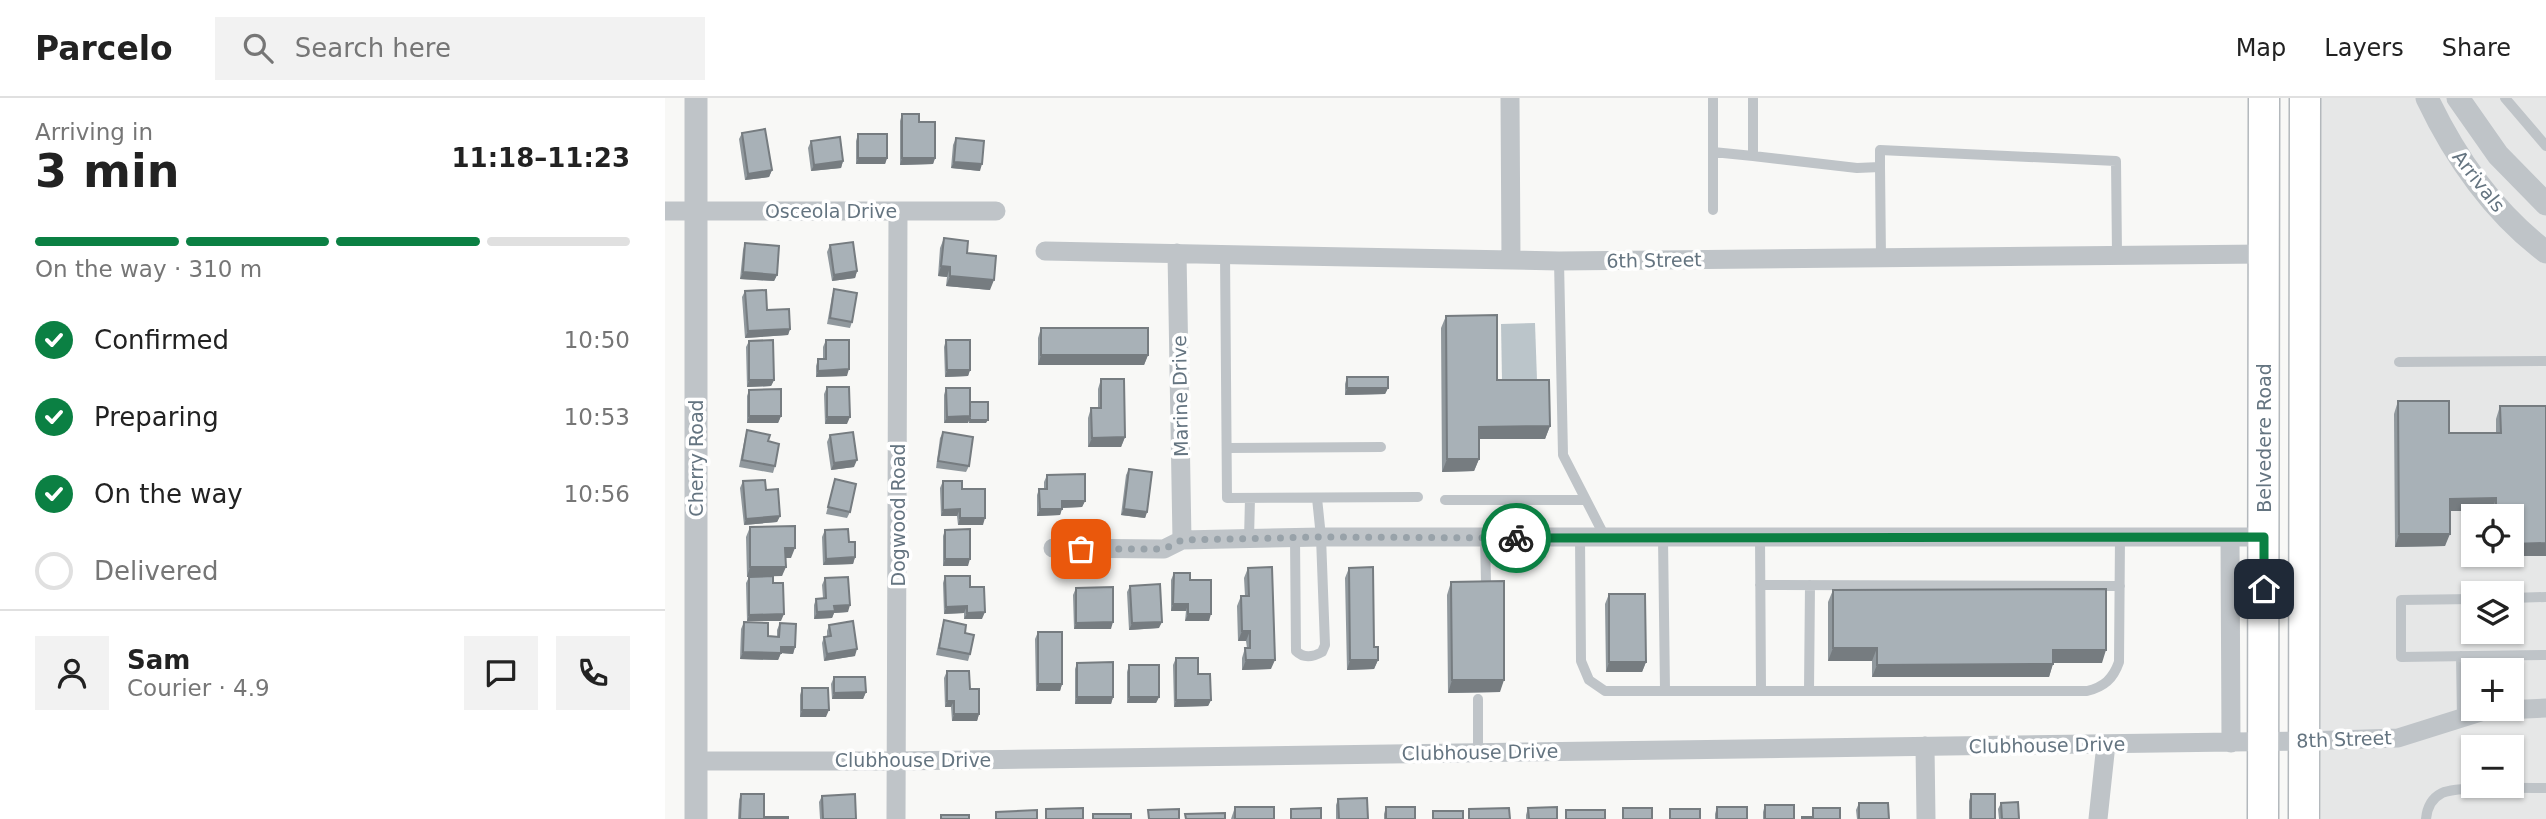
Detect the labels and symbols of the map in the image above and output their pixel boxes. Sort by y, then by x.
street label: Arrivals [2448,146,2510,216]
street label: Osceola Drive [765,200,897,222]
street label: 6th Street [1606,248,1702,272]
street label: Marine Drive [1168,335,1192,457]
street label: Belvedere Road [2253,363,2275,513]
street label: Cherry Road [685,399,707,517]
street label: Dogwood Road [887,444,909,586]
courier [1481,503,1551,573]
pin [1051,519,1111,579]
pin [2234,559,2294,619]
street label: 8th Street [2296,726,2392,752]
street label: Clubhouse Drive [1968,733,2126,757]
street label: Clubhouse Drive [1401,740,1559,764]
street label: Clubhouse Drive [835,749,991,771]

